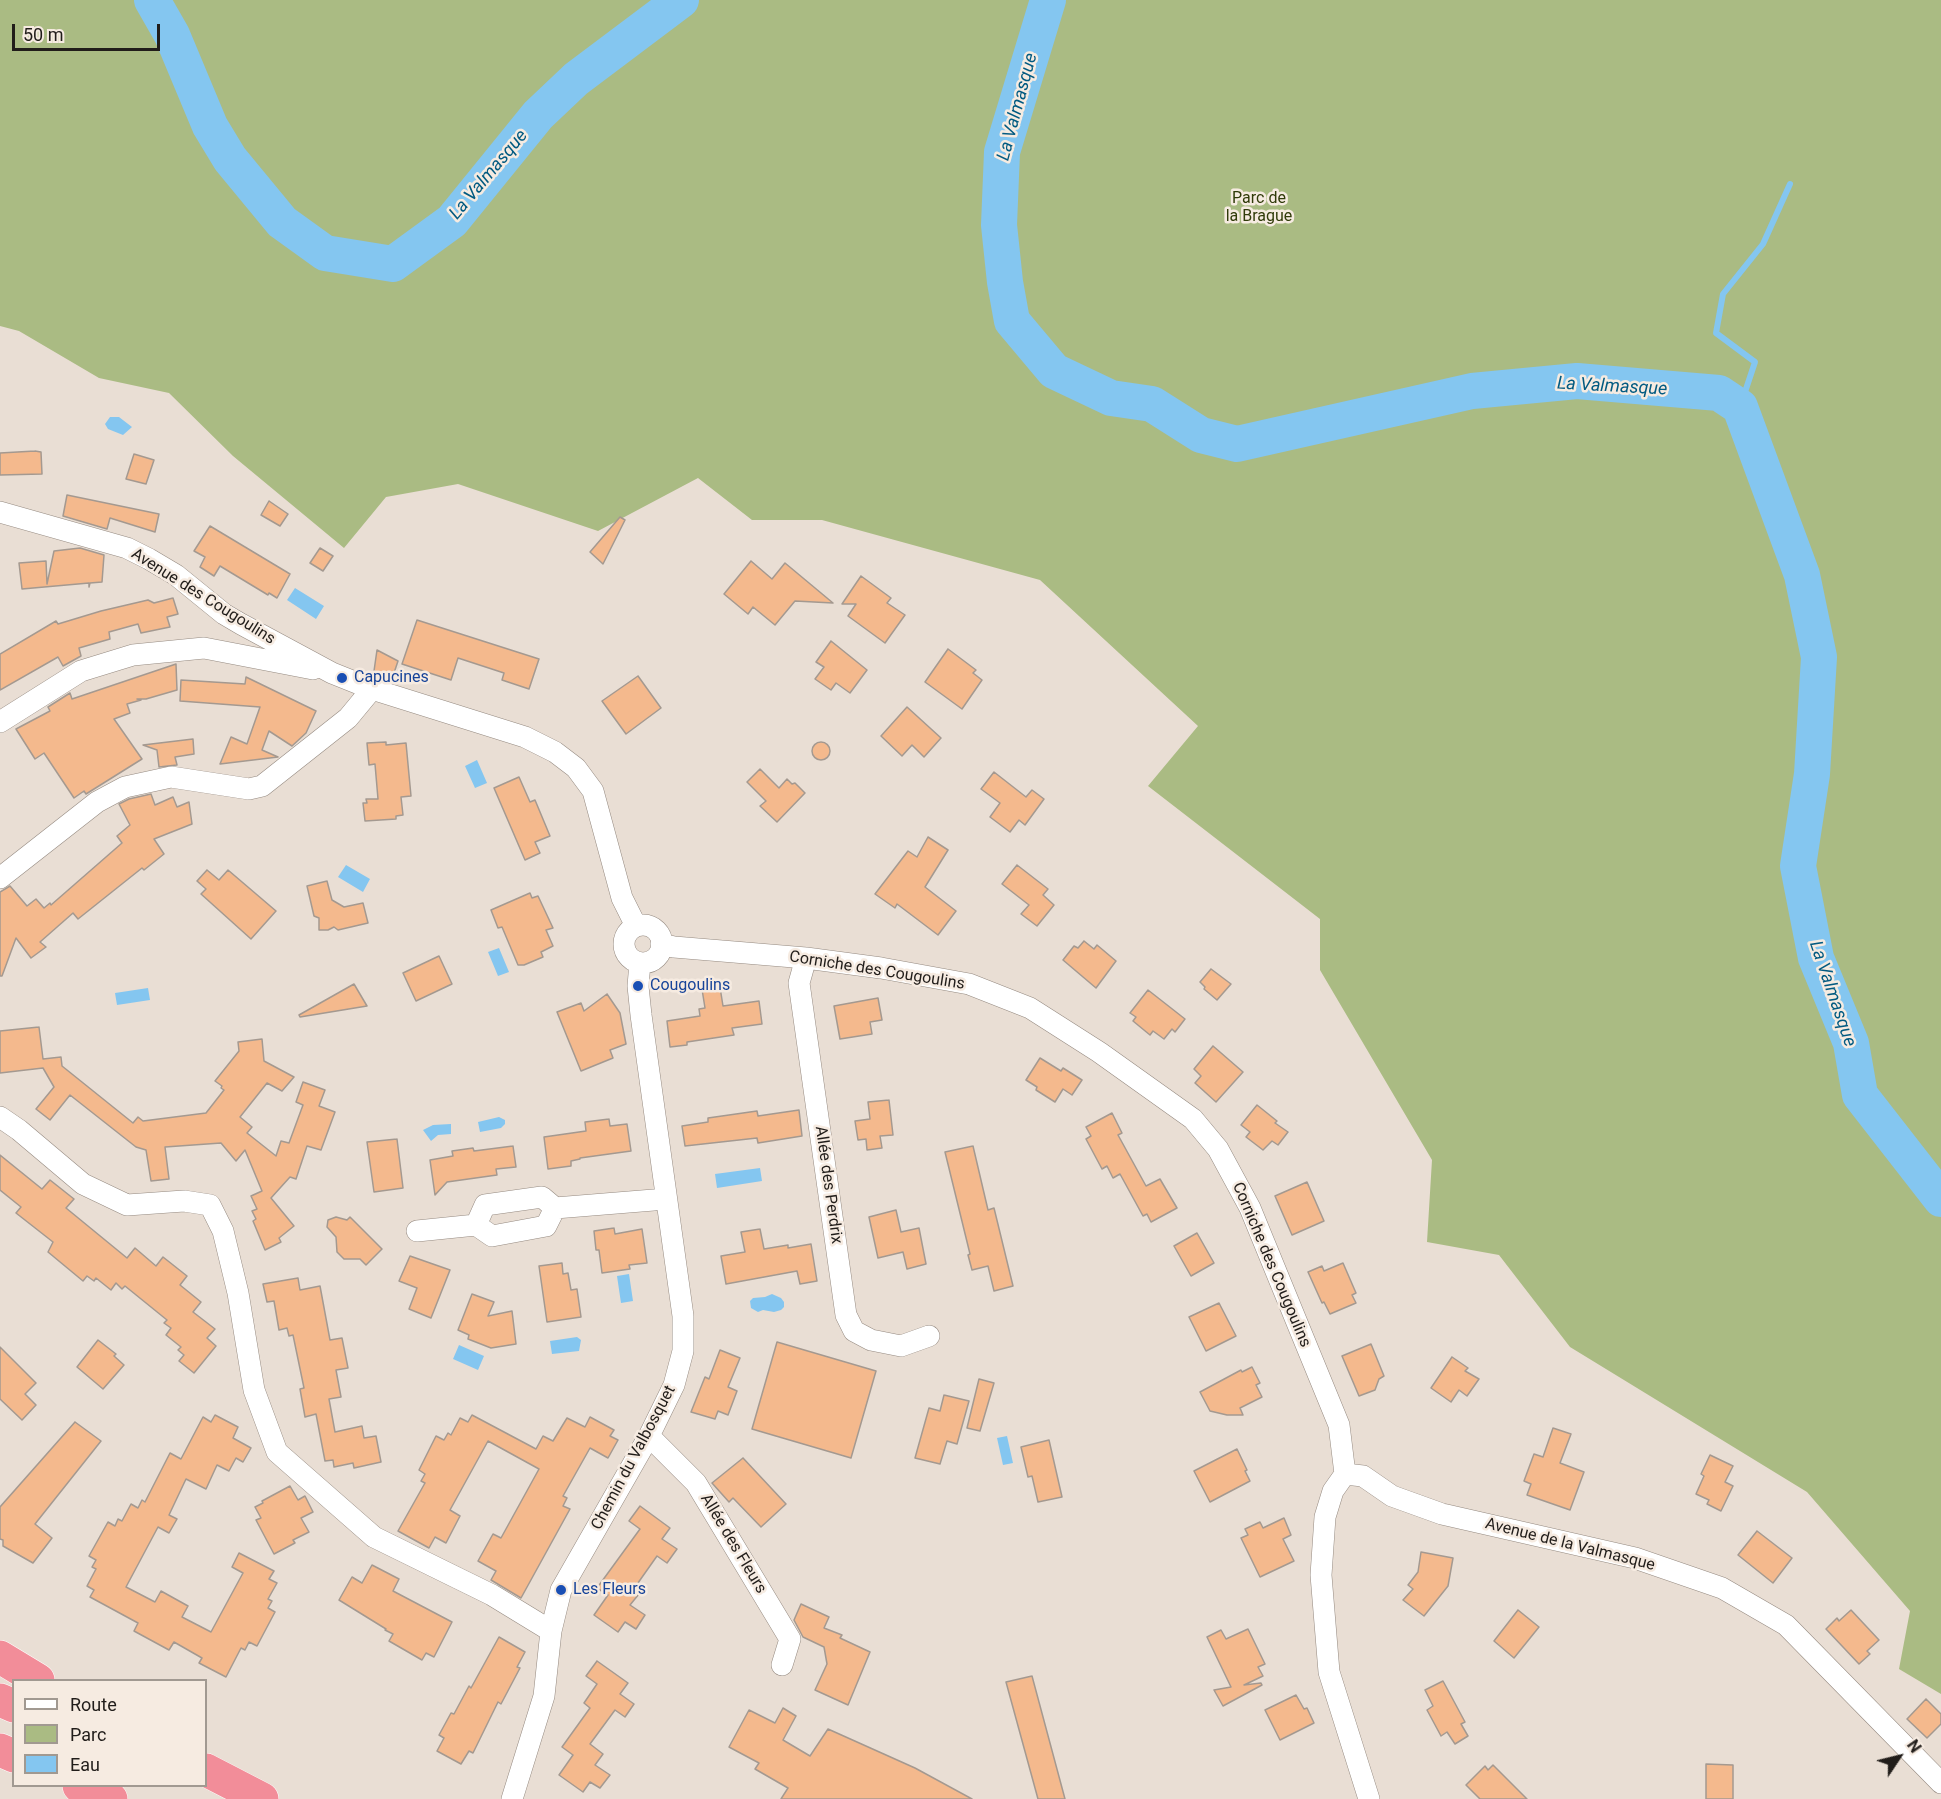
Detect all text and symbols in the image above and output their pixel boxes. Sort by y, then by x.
scale bar [15,12,164,50]
text: 50 m [23,24,63,45]
water label: La Valmasque [993,51,1043,163]
water label: La Valmasque [445,126,533,224]
park label: Parc de la Brague [1226,189,1292,227]
water label: La Valmasque [1556,373,1668,401]
street label: Avenue des Cougoulins [127,545,279,649]
place label: Capucines [354,668,429,688]
marker: Capucines [335,671,349,685]
water label: La Valmasque [1804,938,1860,1050]
street label: Corniche des Cougoulins [788,948,966,994]
place label: Cougoulins [650,976,730,996]
marker: Cougoulins [631,979,645,993]
street label: Allée des Perdrix [810,1125,846,1245]
street label: Corniche des Cougoulins [1228,1180,1314,1350]
street label: Chemin du Valbosquet [588,1383,680,1533]
street label: Allée des Fleurs [696,1491,770,1597]
street label: Avenue de la Valmasque [1483,1515,1657,1575]
place label: Les Fleurs [573,1580,646,1600]
marker: Les Fleurs [554,1583,568,1597]
legend [12,1679,207,1787]
text: Route [70,1694,117,1715]
text: Parc [70,1724,106,1745]
north arrow [1869,1727,1929,1787]
text: N [1903,1736,1925,1756]
text: Eau [70,1754,100,1775]

